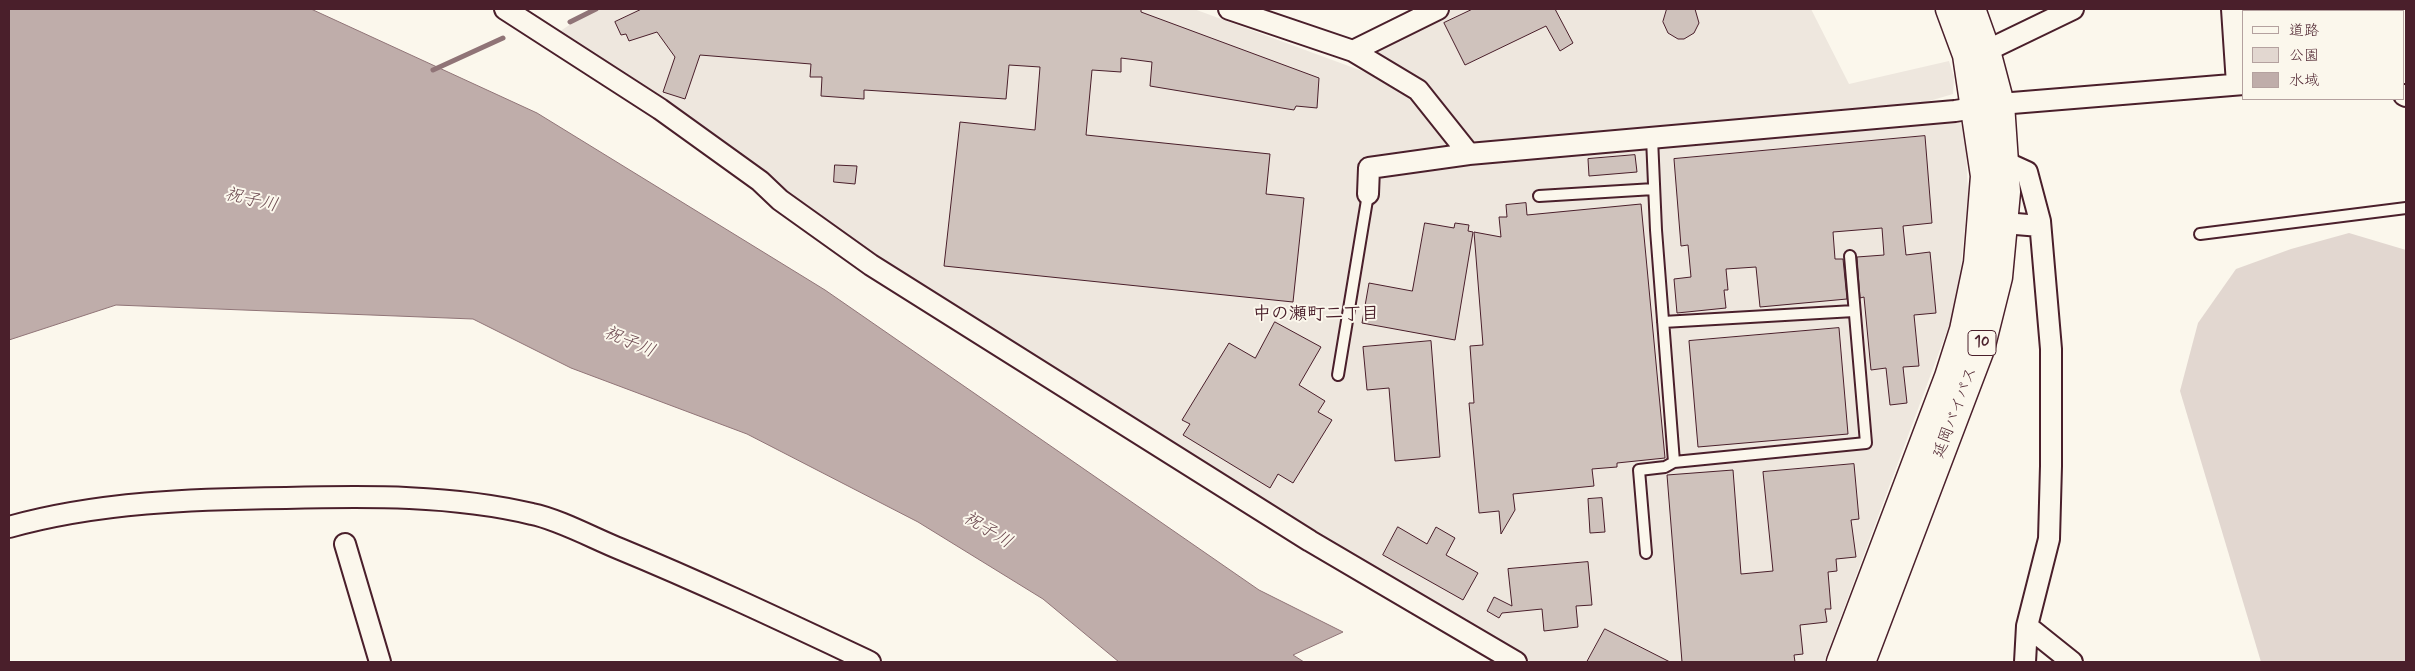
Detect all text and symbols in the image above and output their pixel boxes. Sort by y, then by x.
legend [2242,10,2405,100]
text: 道路 [2289,21,2319,41]
text: 公園 [2289,46,2319,66]
text: 水域 [2289,71,2319,91]
water label: 祝子川 [222,184,280,218]
district label: 中の瀬町二丁目 [1253,304,1379,326]
water label: 祝子川 [600,323,658,363]
road number: 10 [1968,330,1996,356]
street label: 延岡バイパス [1930,365,1982,461]
water label: 祝子川 [958,508,1016,554]

